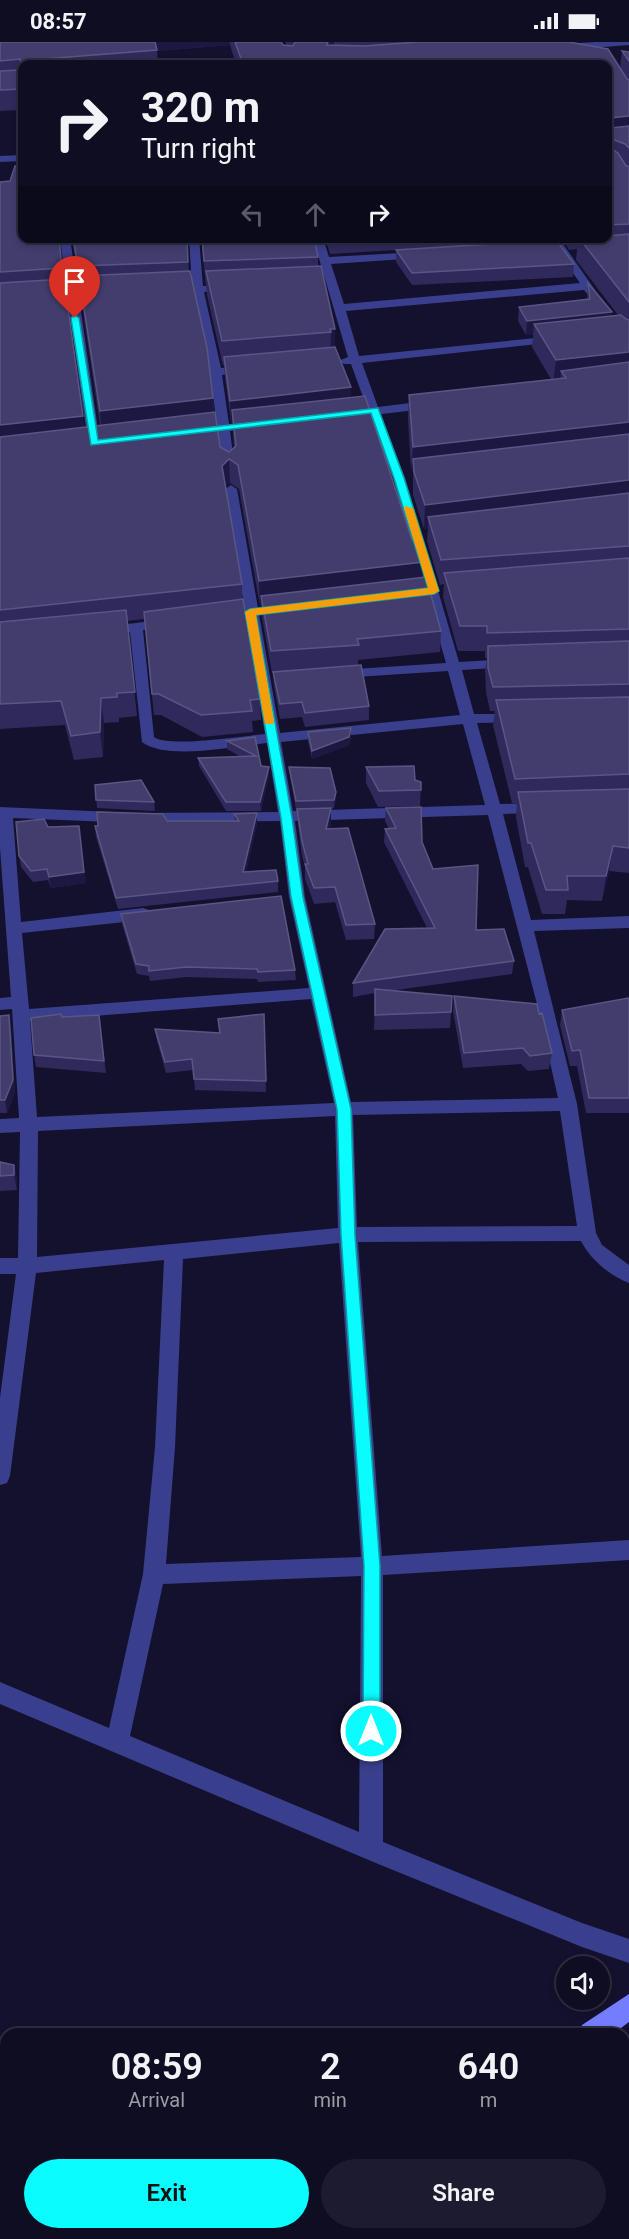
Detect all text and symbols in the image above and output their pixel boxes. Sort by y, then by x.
text: 08:57 [30,9,87,34]
text: 320 m [141,83,260,132]
icon: right [42,84,120,162]
text: Turn right [141,133,256,165]
icon: left [236,198,269,231]
icon: ahead [299,198,332,231]
icon: right [362,198,395,231]
pin [49,256,100,318]
icon: arrive [58,265,91,298]
position arrow [339,1699,403,1763]
map controls [556,1956,610,2010]
button: sound [556,1956,610,2010]
text: 08:59 [111,2046,203,2088]
text: 2 [320,2046,340,2088]
text: 640 [458,2046,519,2088]
text: Arrival [128,2088,185,2112]
text: min [313,2088,347,2112]
text: m [480,2088,497,2112]
button: Exit [24,2159,309,2228]
button: Share [321,2159,606,2228]

